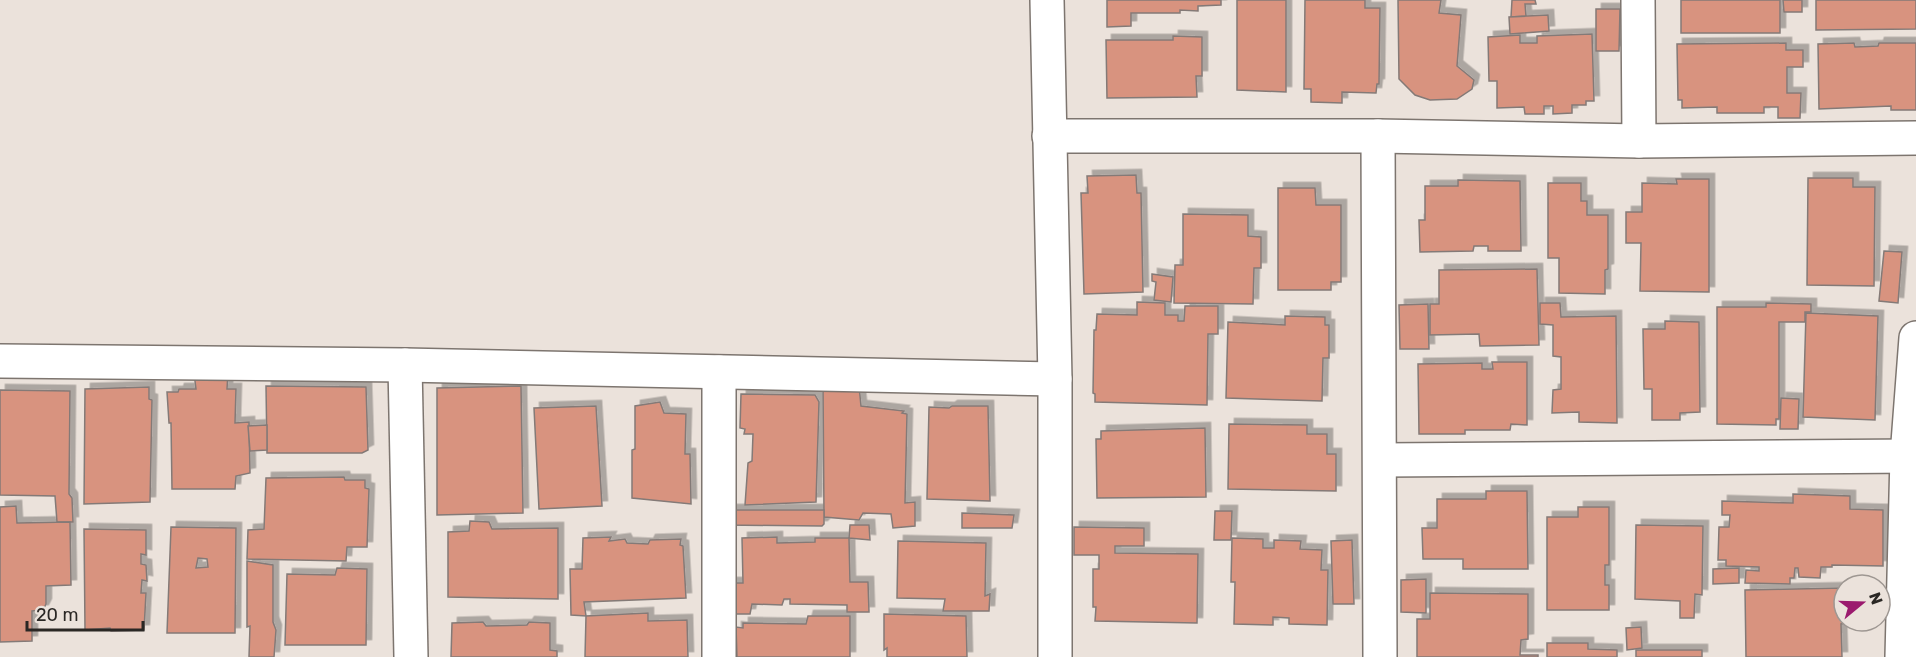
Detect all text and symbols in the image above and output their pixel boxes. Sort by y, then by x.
north arrow [1832,573,1892,633]
text: N [1865,590,1887,607]
scale bar [27,594,142,632]
text: 20 m [36,604,78,626]

